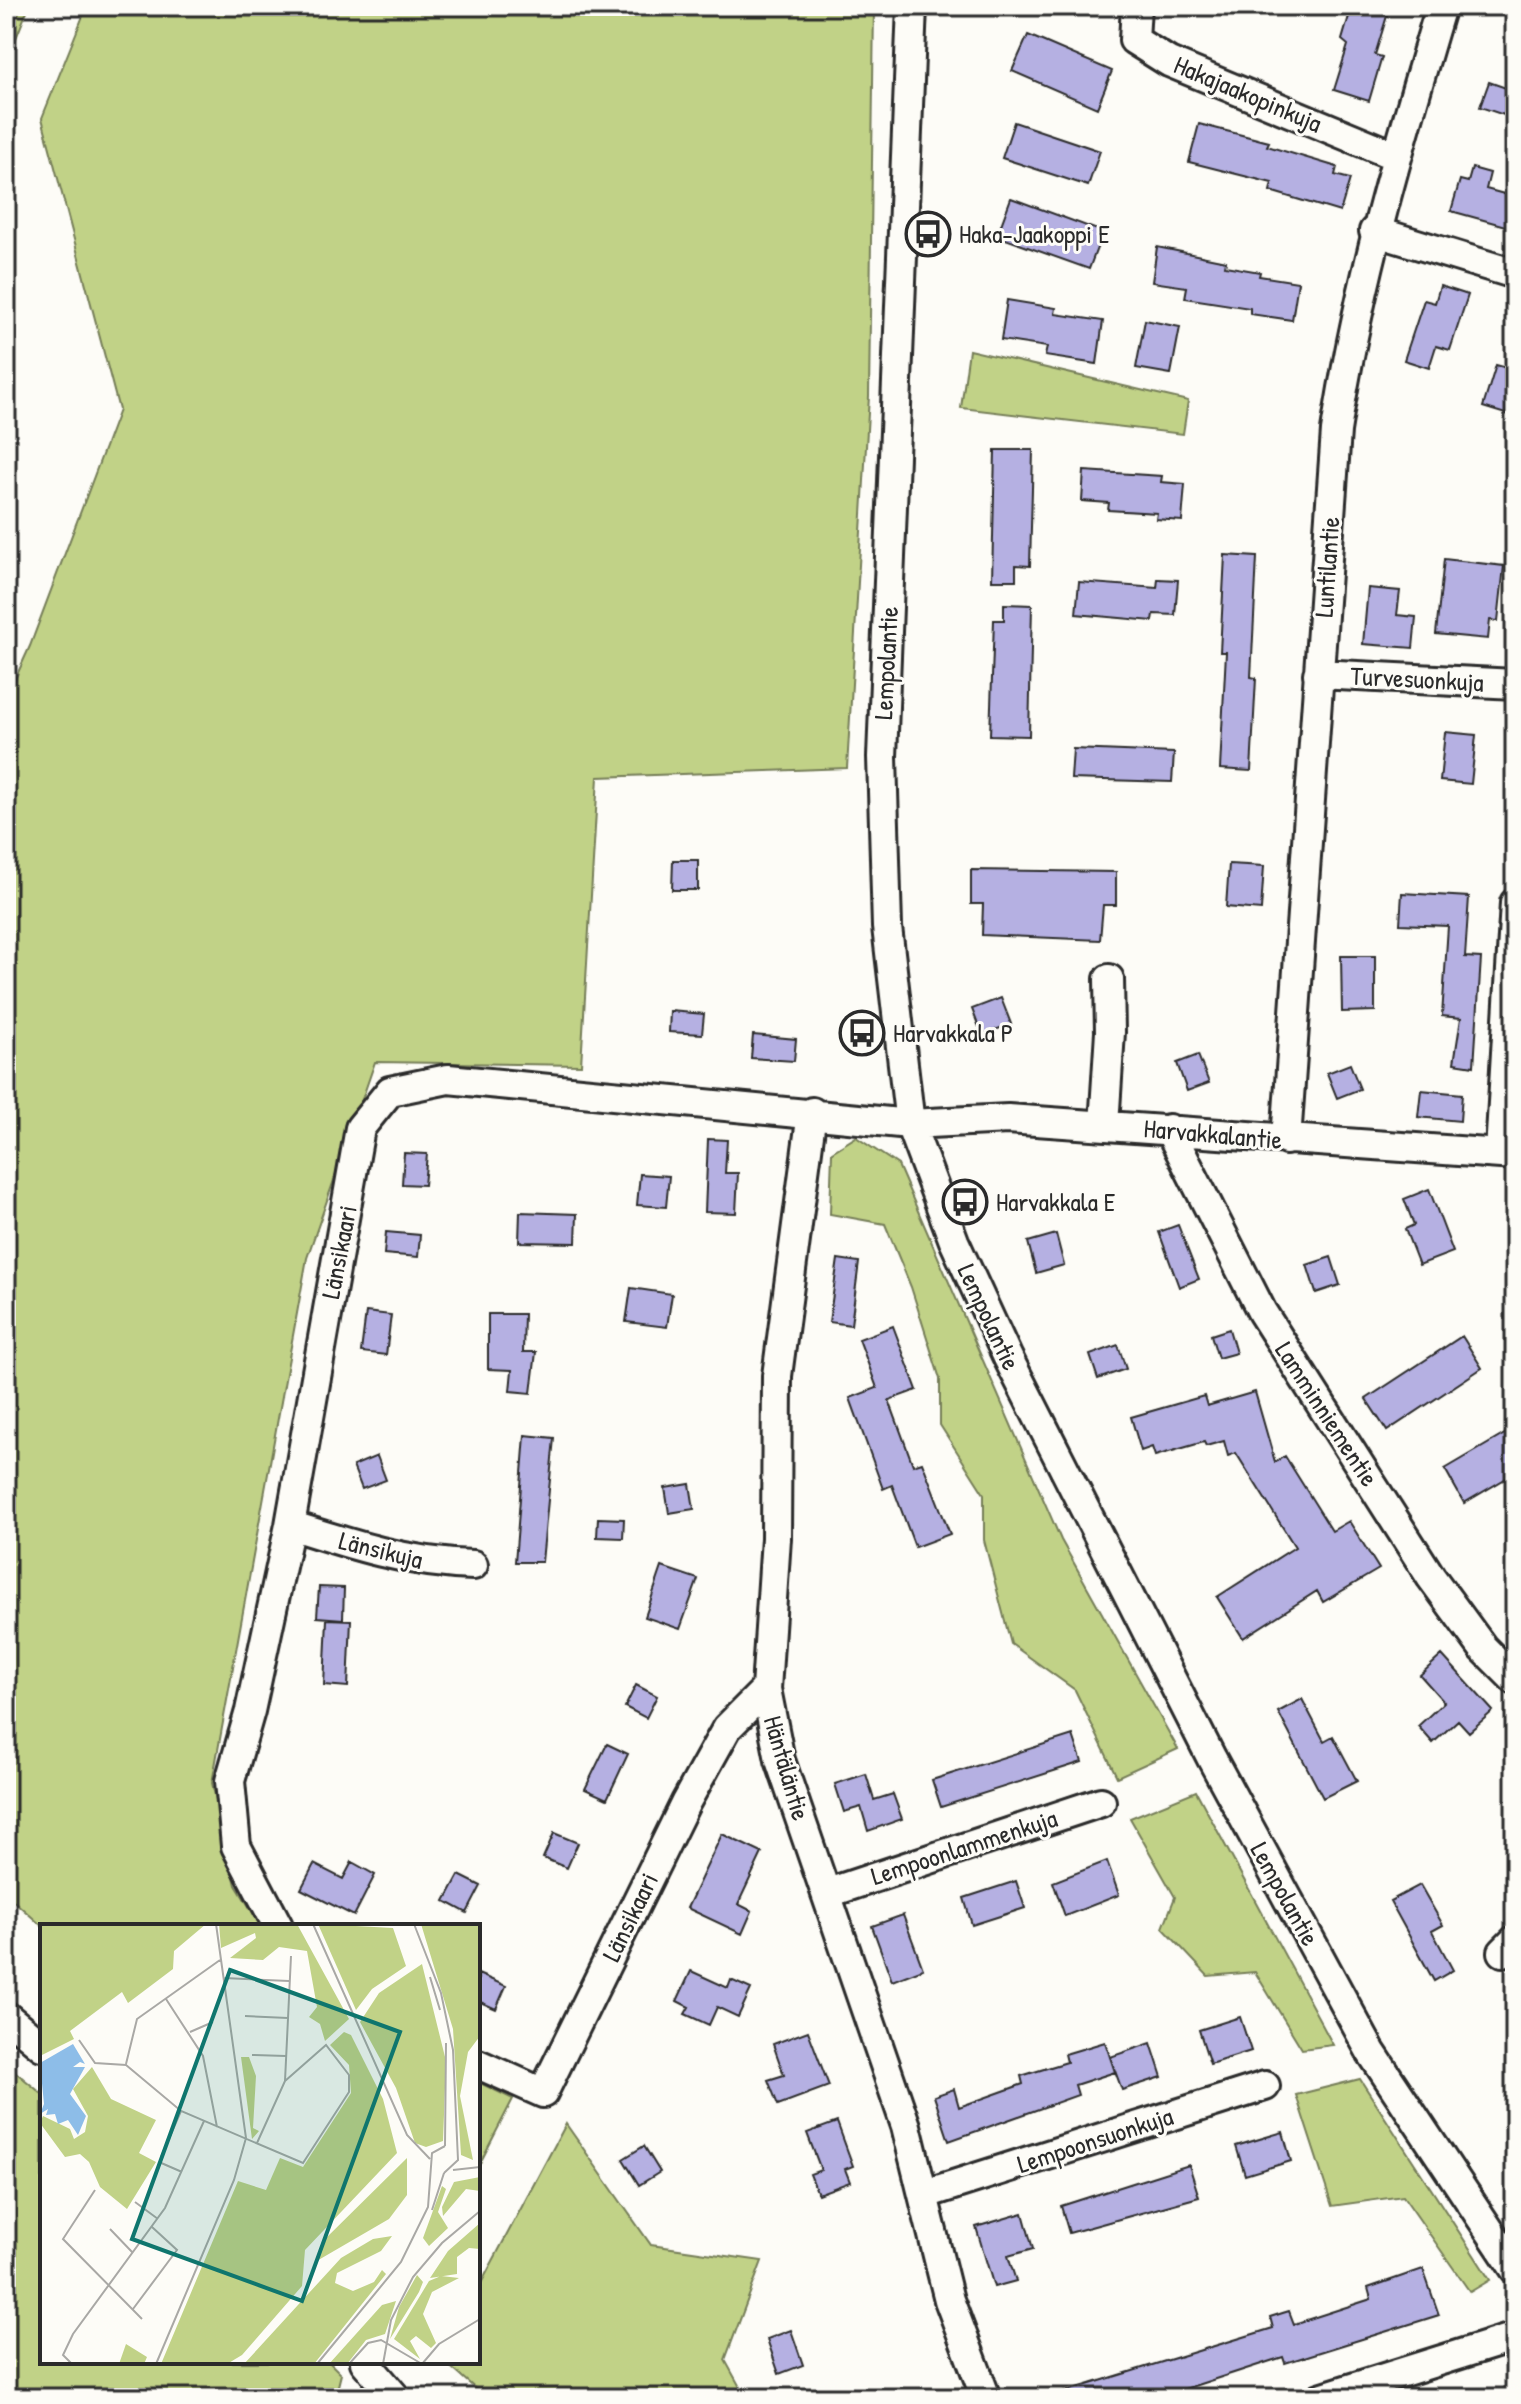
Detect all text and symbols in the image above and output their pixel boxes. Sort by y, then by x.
street label: Hakajaakopinkuja [1169,47,1327,140]
bus stop icon: Haka-Jaakoppi E [904,210,952,258]
place label: Haka-Jaakoppi E [959,216,1110,251]
street label: Luntilantie [1306,516,1347,618]
street label: Lempolantie [865,605,906,720]
street label: Turvesuonkuja [1349,658,1485,699]
bus stop icon: Harvakkala P [838,1009,886,1057]
place label: Harvakkala P [893,1015,1013,1050]
street label: Harvakkalantie [1142,1110,1284,1157]
bus stop icon: Harvakkala E [941,1178,989,1226]
place label: Harvakkala E [996,1184,1116,1219]
street label: Länsikaari [312,1202,365,1302]
street label: Lempolantie [950,1258,1029,1376]
street label: Lamminniementie [1268,1335,1387,1493]
street label: Länsikuja [336,1522,427,1577]
street label: Häntäläntie [756,1711,819,1824]
street label: Lempoonlammenkuja [866,1800,1061,1893]
street label: Lempolantie [1243,1836,1328,1952]
street label: Länsikaari [593,1867,666,1967]
inset map [40,1924,480,2364]
street label: Lempoonsuonkuja [1013,2098,1177,2181]

